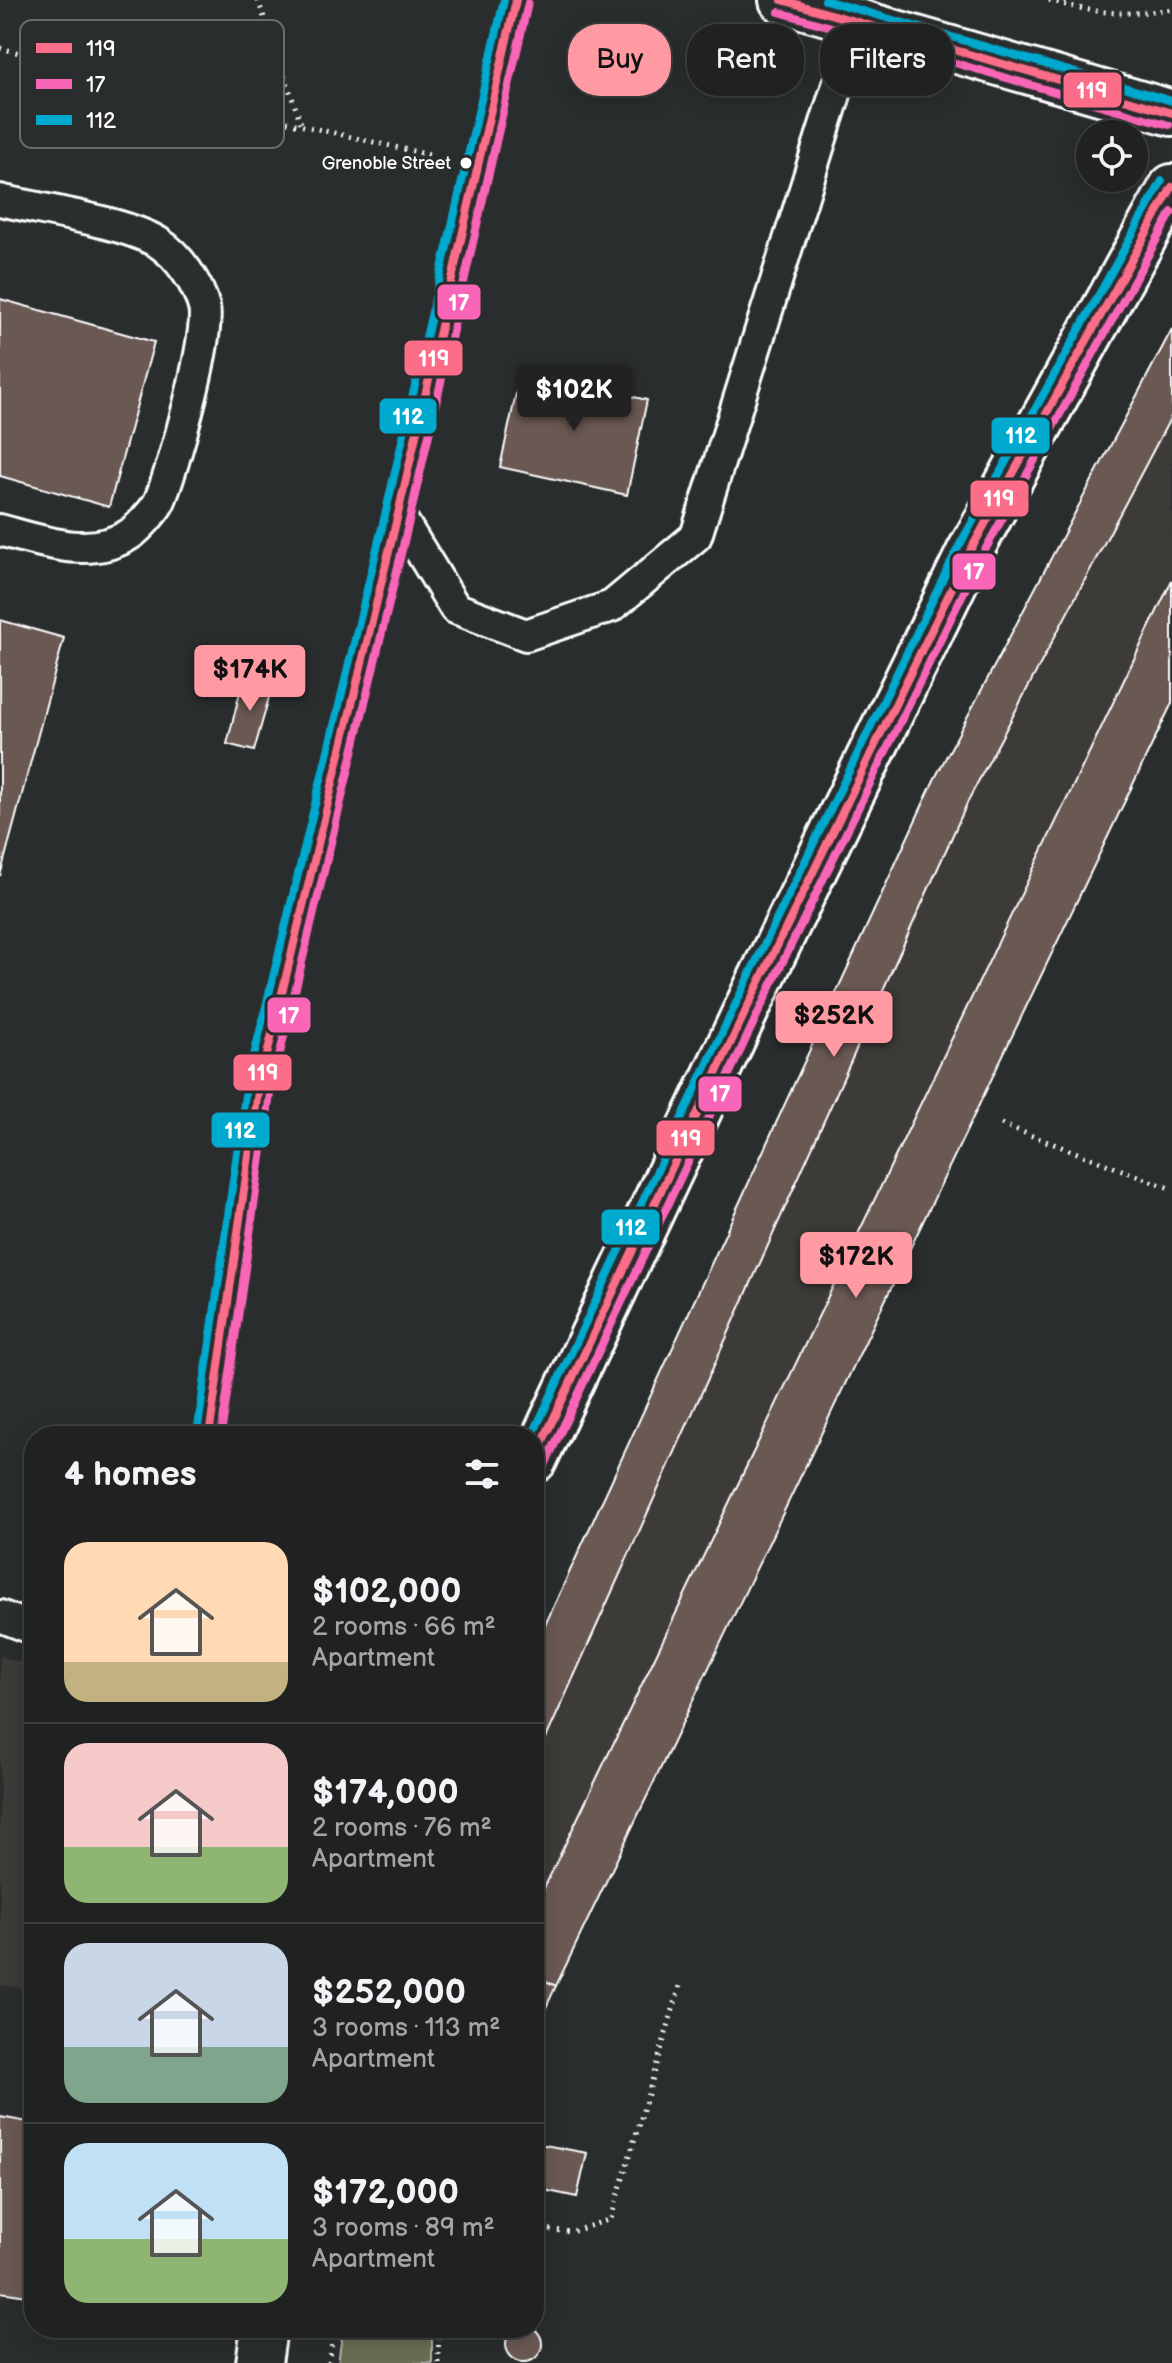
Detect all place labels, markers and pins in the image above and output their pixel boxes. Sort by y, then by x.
place label: Grenoble Street [322,153,451,174]
marker: Grenoble Street [458,155,474,171]
pin: $102K [518,365,630,433]
pin: $174K [194,645,306,713]
pin: $252K [778,991,890,1059]
pin: $172K [800,1232,912,1300]

